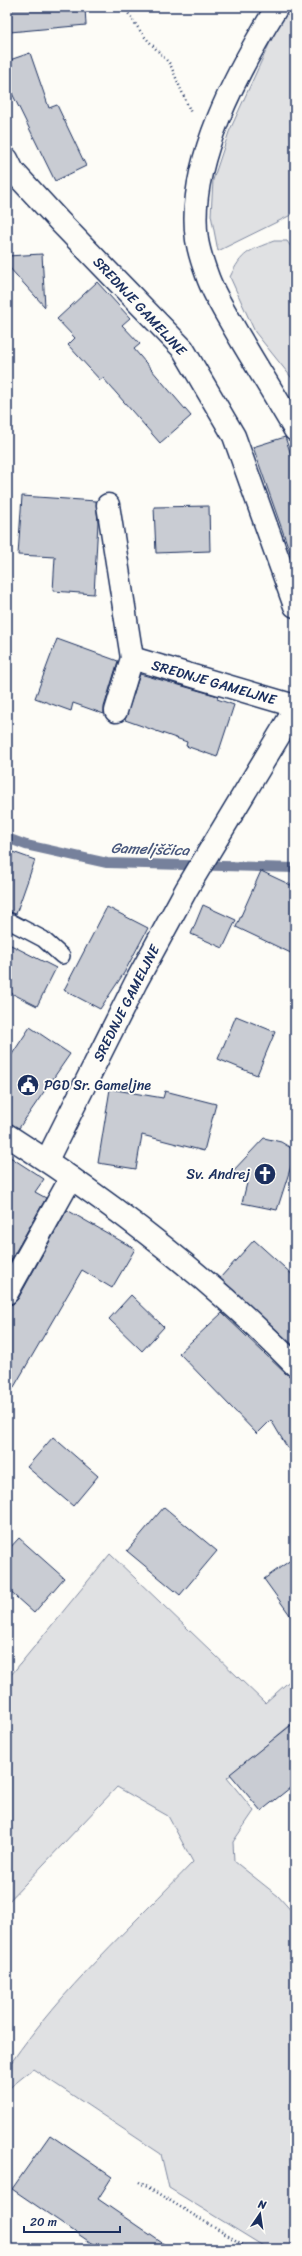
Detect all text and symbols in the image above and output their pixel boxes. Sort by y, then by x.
street label: SREDNJE GAMELJNE [87,251,193,363]
street label: SREDNJE GAMELJNE [149,653,280,713]
water label: Gameljščica [110,835,191,863]
street label: SREDNJE GAMELJNE [86,939,167,1066]
public building icon: PGD Sr. Gameljne [15,1072,41,1098]
place label: PGD Sr. Gameljne [44,1073,151,1098]
church icon: Sv. Andrej [252,1161,278,1187]
place label: Sv. Andrej [186,1162,250,1187]
north arrow [240,2194,280,2234]
text: N [255,2194,268,2215]
scale bar [24,2208,120,2234]
text: 20 m [30,2211,57,2233]

